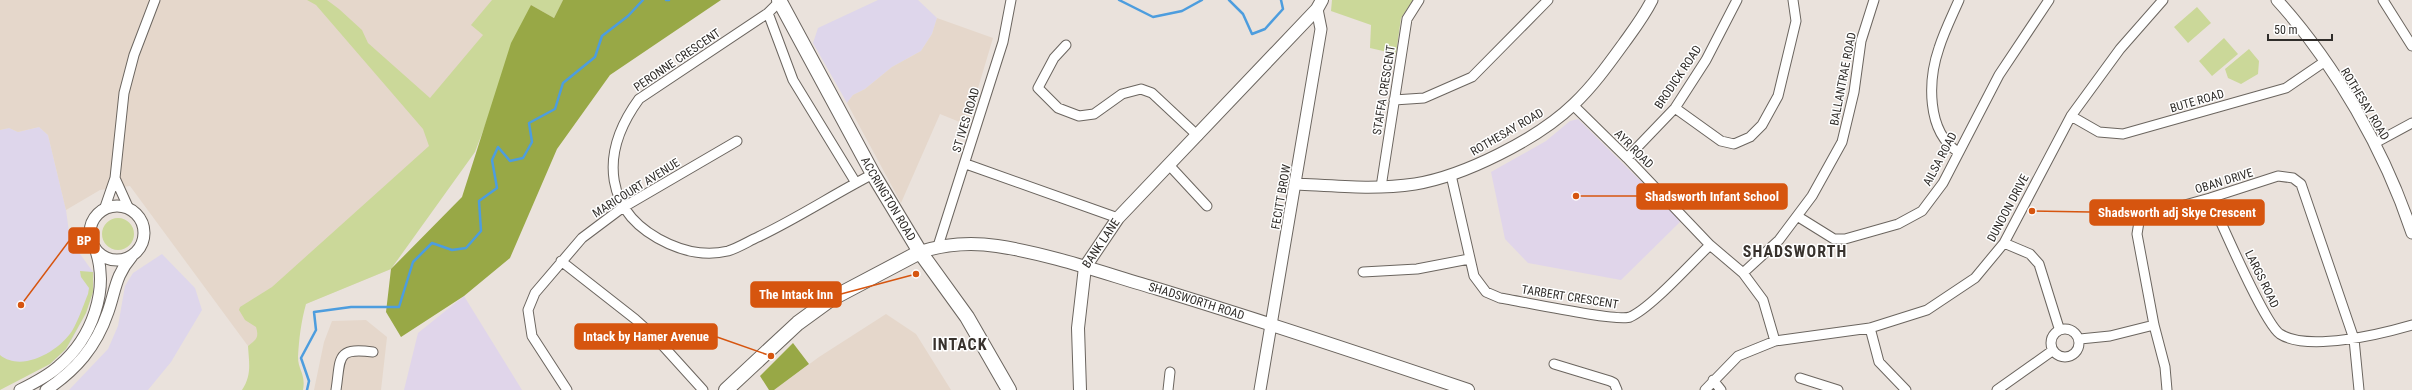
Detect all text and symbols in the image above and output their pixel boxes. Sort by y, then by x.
scale bar [2268,16,2332,42]
text: 50 m [2274,23,2298,37]
street label: PERONNE CRESCENT [631,26,723,94]
street label: BALLANTRAE ROAD [1827,31,1859,127]
street label: BRODICK ROAD [1652,43,1704,111]
street label: STAFFA CRESCENT [1370,44,1398,136]
street label: ROTHESAY ROAD [2338,65,2392,143]
street label: ST IVES ROAD [950,86,983,154]
street label: BUTE ROAD [2168,87,2226,115]
street label: ROTHESAY ROAD [1468,105,1546,159]
street label: AYR ROAD [1612,127,1656,171]
street label: AILSA ROAD [1920,130,1960,188]
street label: ACCRINGTON ROAD [858,155,919,244]
street label: MARICOURT AVENUE [590,156,682,220]
street label: FECITT BROW [1268,163,1294,231]
street label: OBAN DRIVE [2193,166,2255,196]
street label: DUNOON DRIVE [1984,172,2032,244]
callout: Shadsworth Infant School [1637,184,1787,209]
text: Shadsworth Infant School [1645,189,1779,204]
callout: Shadsworth adj Skye Crescent [2090,200,2264,225]
text: Shadsworth adj Skye Crescent [2098,205,2256,220]
street label: BANK LANE [1079,216,1123,271]
callout: BP [69,228,99,253]
text: BP [77,233,91,248]
district label: SHADSWORTH [1743,242,1847,261]
street label: LARGS ROAD [2242,248,2282,310]
street label: SHADSWORTH ROAD [1147,280,1246,323]
callout: The Intack Inn [751,282,841,307]
street label: TARBERT CRESCENT [1521,282,1619,312]
text: The Intack Inn [759,287,833,302]
callout: Intack by Hamer Avenue [575,324,717,349]
text: Intack by Hamer Avenue [583,329,709,344]
district label: INTACK [933,335,988,354]

